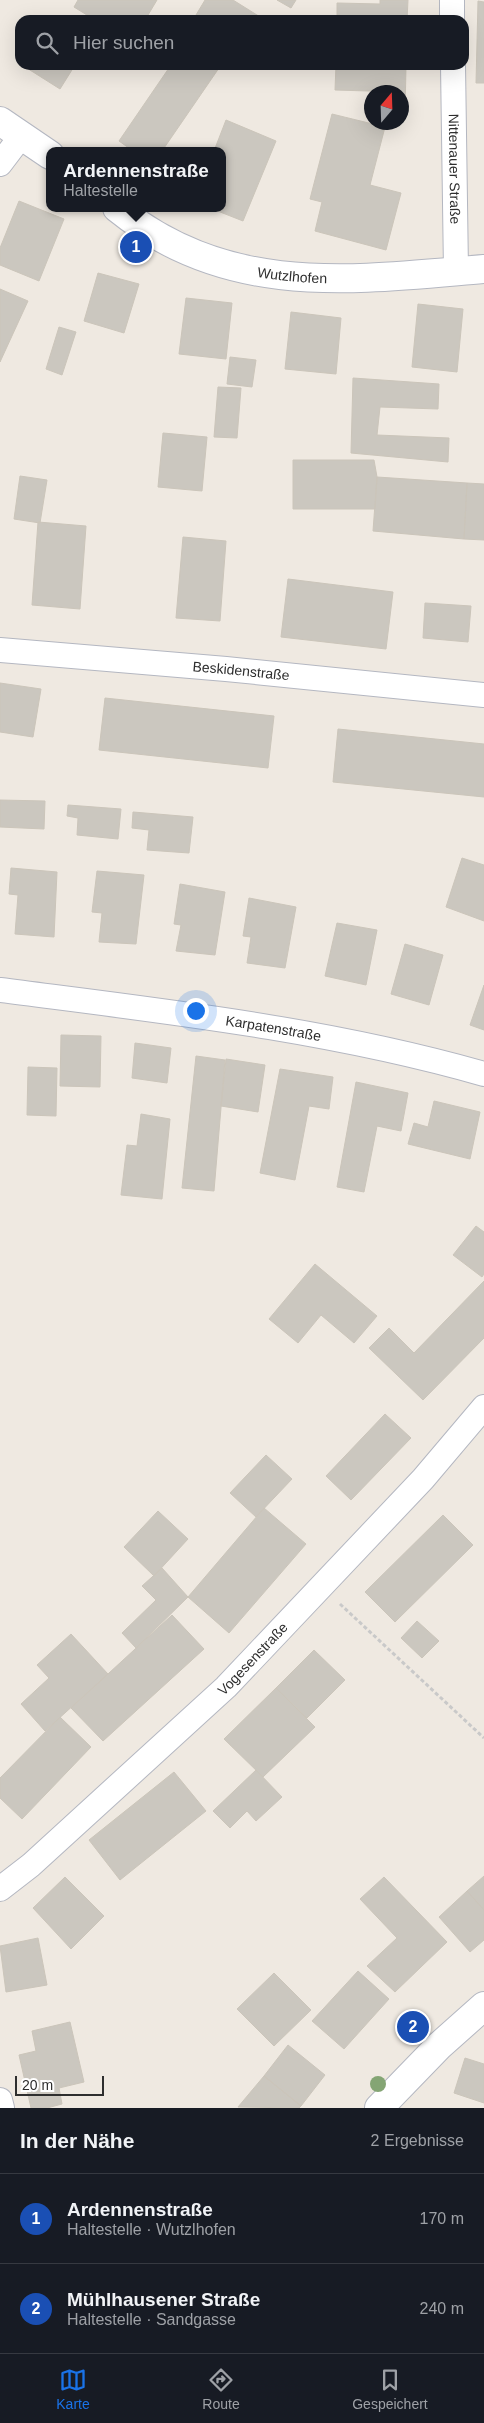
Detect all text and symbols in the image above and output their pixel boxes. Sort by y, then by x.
search box [15,15,469,70]
icon: search [33,29,61,57]
text: Hier suchen [73,32,174,53]
north arrow [364,85,409,130]
street label: Nittenauer Straße [446,114,463,225]
popup [46,147,226,212]
text: Ardennenstraße [63,160,209,181]
text: Haltestelle [63,182,138,199]
pin: 1 [120,228,152,266]
street label: Wutzlhofen [256,264,327,286]
street label: Beskidenstraße [192,658,291,683]
your location [183,998,209,1024]
street label: Karpatenstraße [224,1012,323,1044]
street label: Vogesenstraße [214,1619,291,1699]
pin: 2 [397,2008,429,2046]
scale bar [15,2073,104,2096]
text: 20 m [22,2077,53,2093]
text: In der Nähe [20,2129,134,2152]
text: 2 Ergebnisse [371,2132,464,2149]
text: Ardennenstraße [67,2199,213,2220]
text: 1 [32,2210,40,2227]
text: 170 m [420,2210,464,2227]
text: Haltestelle · Wutzlhofen [67,2221,236,2238]
text: Mühlhausener Straße [67,2289,260,2310]
text: 2 [32,2300,40,2317]
text: 240 m [420,2300,464,2317]
text: Haltestelle · Sandgasse [67,2311,236,2328]
tab: Karte [56,2366,90,2412]
tab: Route [202,2366,240,2412]
tab: Gespeichert [352,2366,428,2412]

